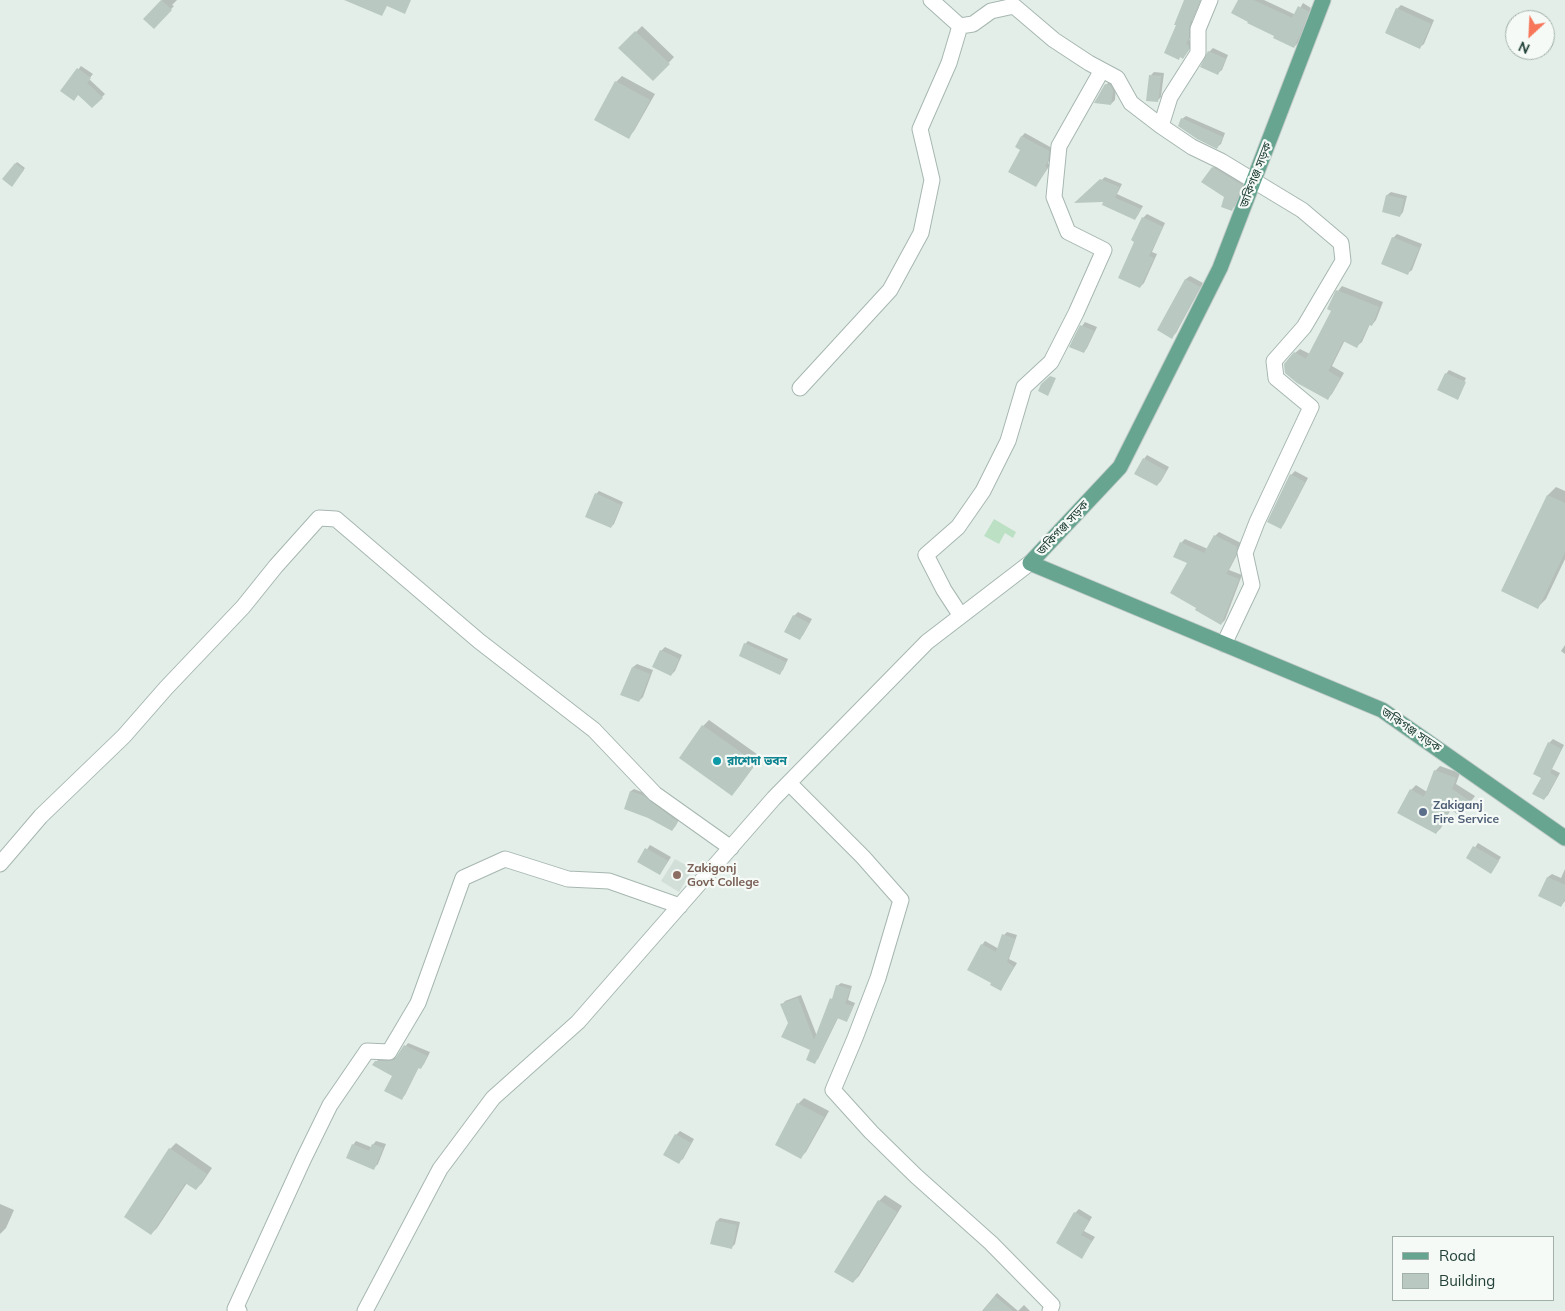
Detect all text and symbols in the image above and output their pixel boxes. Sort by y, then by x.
north arrow [1505,10,1555,60]
text: N [1515,37,1533,58]
street label: জকিগঞ্জ সড়ক [1237,140,1275,210]
street label: জকিগঞ্জ সড়ক [1034,498,1092,558]
street label: জকিগঞ্জ সড়ক [1378,705,1444,755]
place label: রাশেদা ভবন [727,754,787,768]
marker: রাশেদা ভবন [711,755,723,767]
place label: Zakiganj Fire Service [1433,798,1499,826]
marker: Zakiganj Fire Service [1417,806,1429,818]
place label: Zakigonj Govt College [687,861,759,889]
marker: Zakigonj Govt College [671,869,683,881]
legend [1392,1236,1555,1301]
text: Road [1439,1246,1476,1265]
text: Building [1439,1271,1495,1290]

